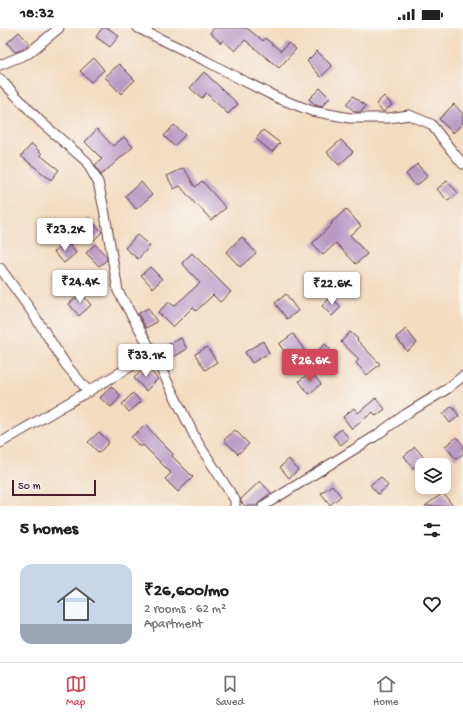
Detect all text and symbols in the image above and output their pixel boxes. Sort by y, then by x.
text: 18:32 [20,5,54,23]
pin: ₹23.2K [32,218,98,252]
text: ₹23.2K [46,223,84,238]
pin: ₹24.4K [47,270,113,304]
pin: ₹22.6K [299,272,365,306]
text: ₹24.4K [61,275,99,290]
text: ₹22.6K [313,277,351,292]
pin: ₹33.1K [113,344,179,378]
text: ₹33.1K [127,349,165,364]
pin: ₹26.6K [277,349,343,383]
text: ₹26.6K [291,354,329,369]
map controls [415,458,451,494]
button: layers [415,458,451,494]
scale bar [12,478,96,497]
text: 50 m [18,481,40,493]
icon: filters [421,519,443,541]
text: 5 homes [20,520,78,540]
icon: home [52,580,100,628]
text: ₹26,600/mo [144,582,229,602]
icon: heart [421,593,443,615]
text: 2 rooms · 62 m² [144,602,226,617]
text: Apartment [144,617,203,632]
tab: Map [65,673,87,709]
tab: Saved [216,673,244,709]
tab: Home [373,673,398,709]

